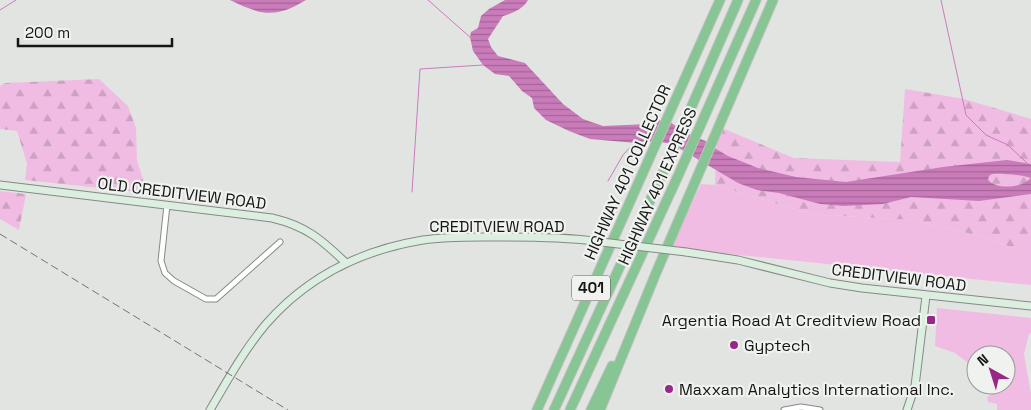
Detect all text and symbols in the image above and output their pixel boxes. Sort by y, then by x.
scale bar [18,15,171,47]
text: 200 m [25,23,70,42]
street label: HIGHWAY 401 COLLECTOR [579,81,676,263]
street label: HIGHWAY 401 EXPRESS [613,104,702,268]
street label: OLD CREDITVIEW ROAD [96,173,267,214]
street label: CREDITVIEW ROAD [429,216,565,237]
street label: CREDITVIEW ROAD [830,259,967,296]
road number: 401 [572,276,610,300]
place label: Argentia Road At Creditview Road [662,310,921,331]
marker: Argentia Road At Creditview Road [925,314,937,326]
place label: Gyptech [744,335,810,356]
marker: Gyptech [728,339,740,351]
north arrow [966,345,1016,395]
text: N [974,350,992,370]
place label: Maxxam Analytics International Inc. [679,379,954,400]
marker: Maxxam Analytics International Inc. [663,383,675,395]

